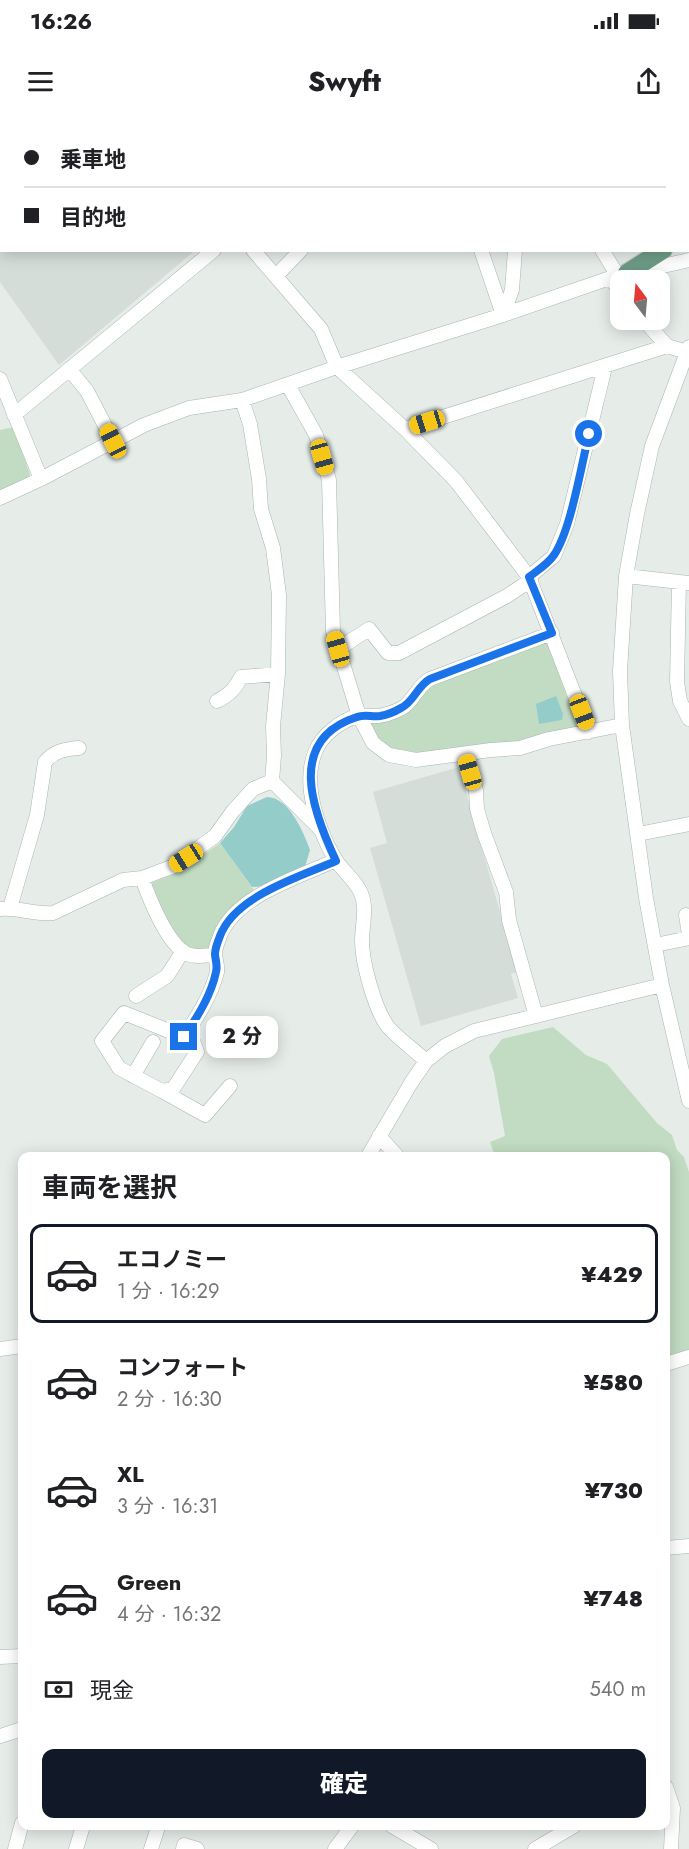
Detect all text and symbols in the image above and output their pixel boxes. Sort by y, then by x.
text: 16:26 [30,5,92,37]
text: Swyft [308,62,381,101]
icon: menu [24,65,57,98]
icon: share [632,65,665,98]
text: 乗車地 [60,143,126,175]
text: 目的地 [60,201,126,233]
north arrow [610,270,670,330]
map controls [610,270,670,330]
car [407,408,447,436]
route start [575,420,602,447]
car [97,421,129,461]
car [308,437,336,477]
car [324,629,352,669]
car [567,692,597,732]
car [456,752,484,792]
car [166,841,206,875]
callout: 2 分 [205,1016,277,1058]
text: 2 分 [222,1022,262,1051]
route end [170,1023,197,1050]
text: 車両を選択 [42,1168,177,1207]
text: エコノミー [117,1243,227,1275]
icon: car [45,1247,99,1301]
text: ¥429 [581,1258,643,1290]
text: 1 分 · 16:29 [117,1277,219,1306]
text: コンフォート [117,1351,248,1383]
icon: car [45,1355,99,1409]
text: ¥580 [584,1366,643,1398]
text: 2 分 · 16:30 [117,1385,222,1414]
text: XL [117,1458,144,1490]
icon: car [45,1463,99,1517]
text: ¥730 [585,1474,643,1506]
text: 3 分 · 16:31 [117,1492,218,1521]
text: Green [117,1566,181,1598]
icon: car [45,1571,99,1625]
text: ¥748 [584,1582,643,1614]
text: 4 分 · 16:32 [117,1600,221,1629]
icon: cash [42,1673,75,1706]
text: 現金 [90,1674,134,1706]
text: 540 m [589,1675,646,1704]
button: 確定 [42,1749,646,1818]

